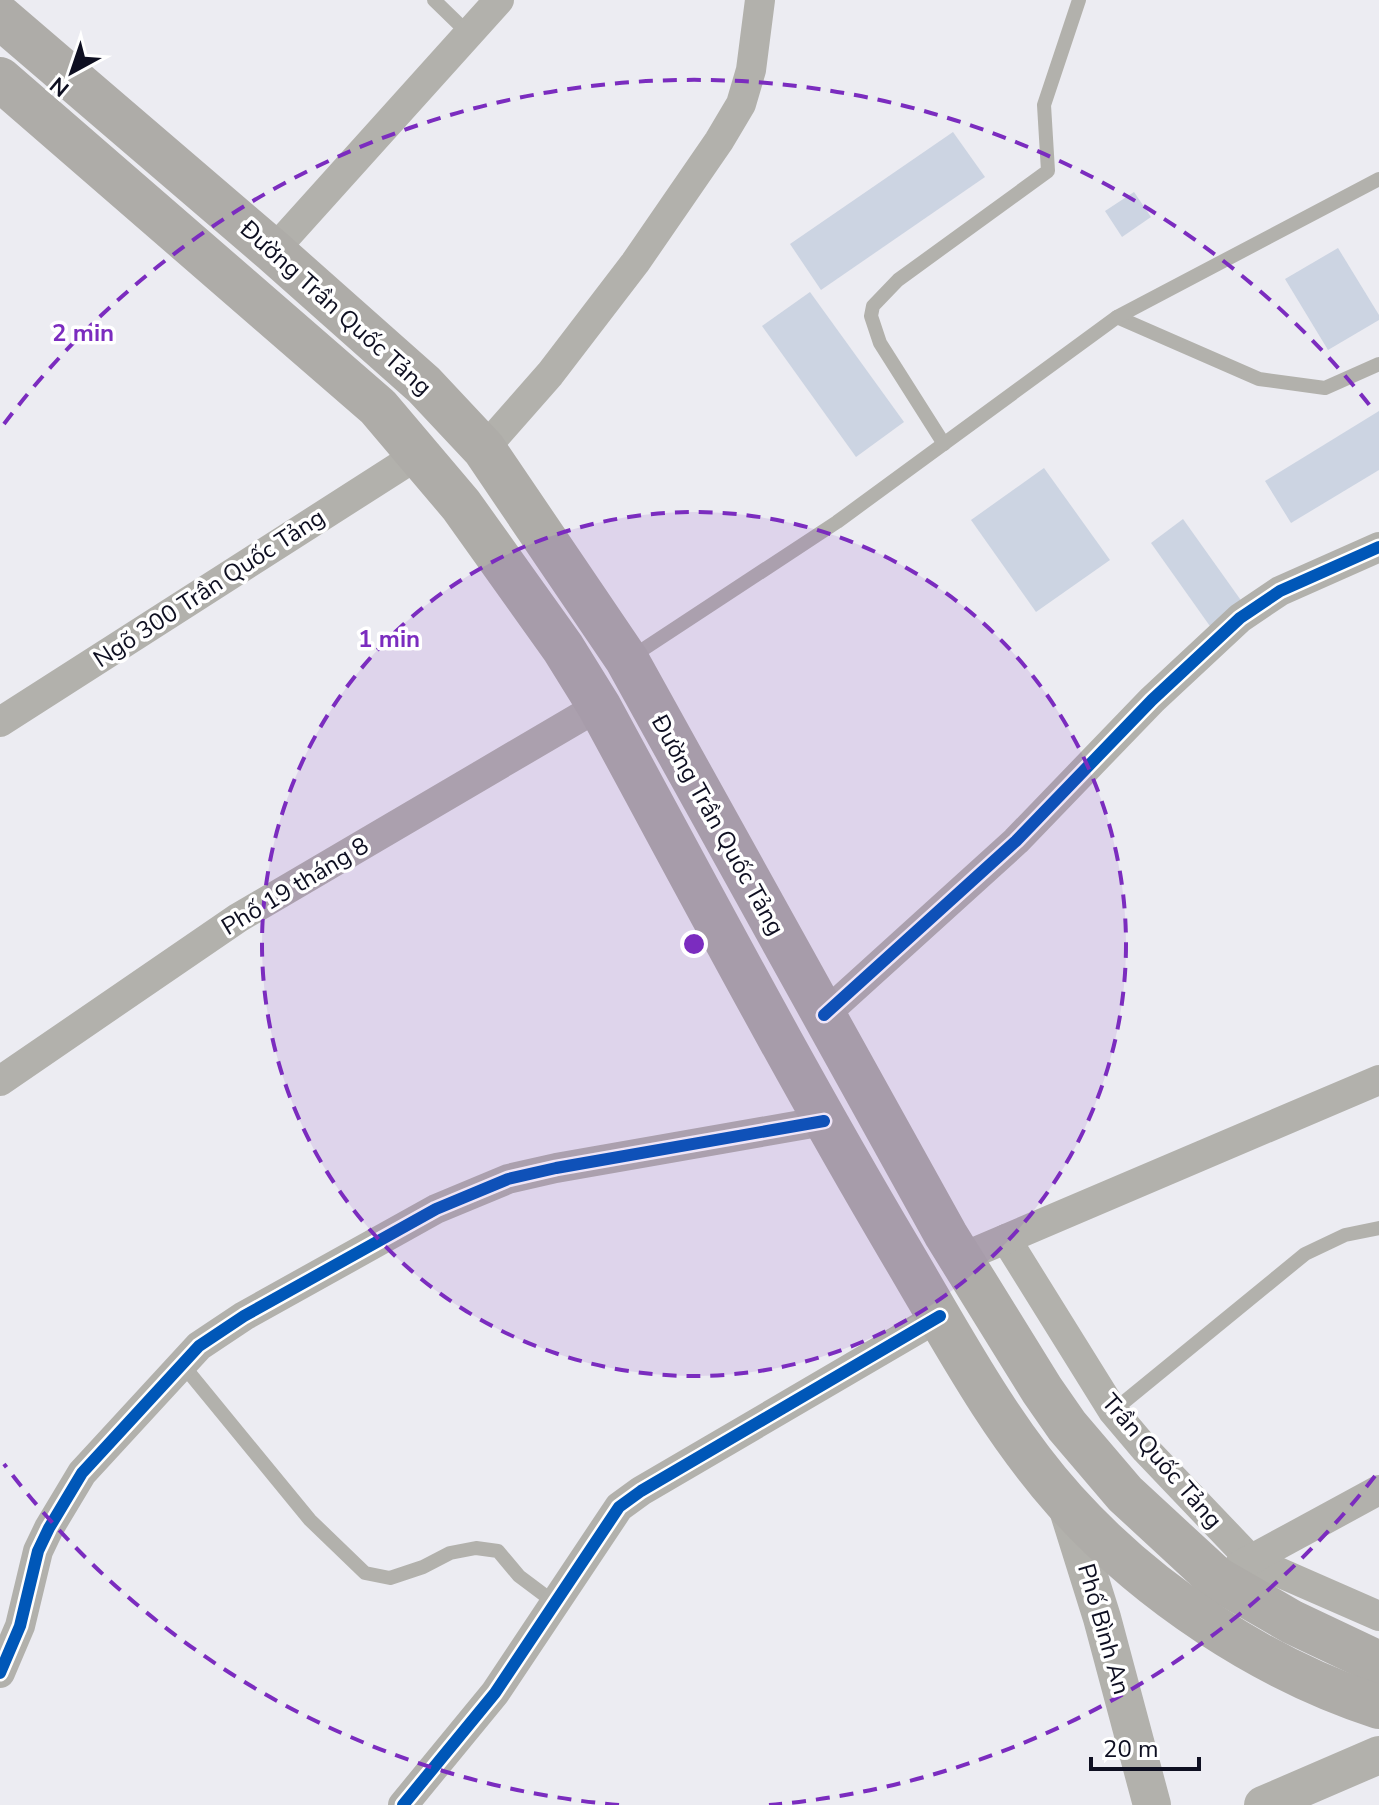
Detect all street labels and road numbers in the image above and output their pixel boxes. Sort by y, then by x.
street label: Đường Trần Quốc Tảng [233,213,439,403]
street label: Ngõ 300 Trần Quốc Tảng [87,501,331,675]
street label: Đường Trần Quốc Tảng [643,708,792,941]
street label: Phố 19 tháng 8 [215,829,375,943]
street label: Trần Quốc Tảng [1094,1387,1230,1535]
street label: Phố Bình An [1070,1560,1138,1698]

